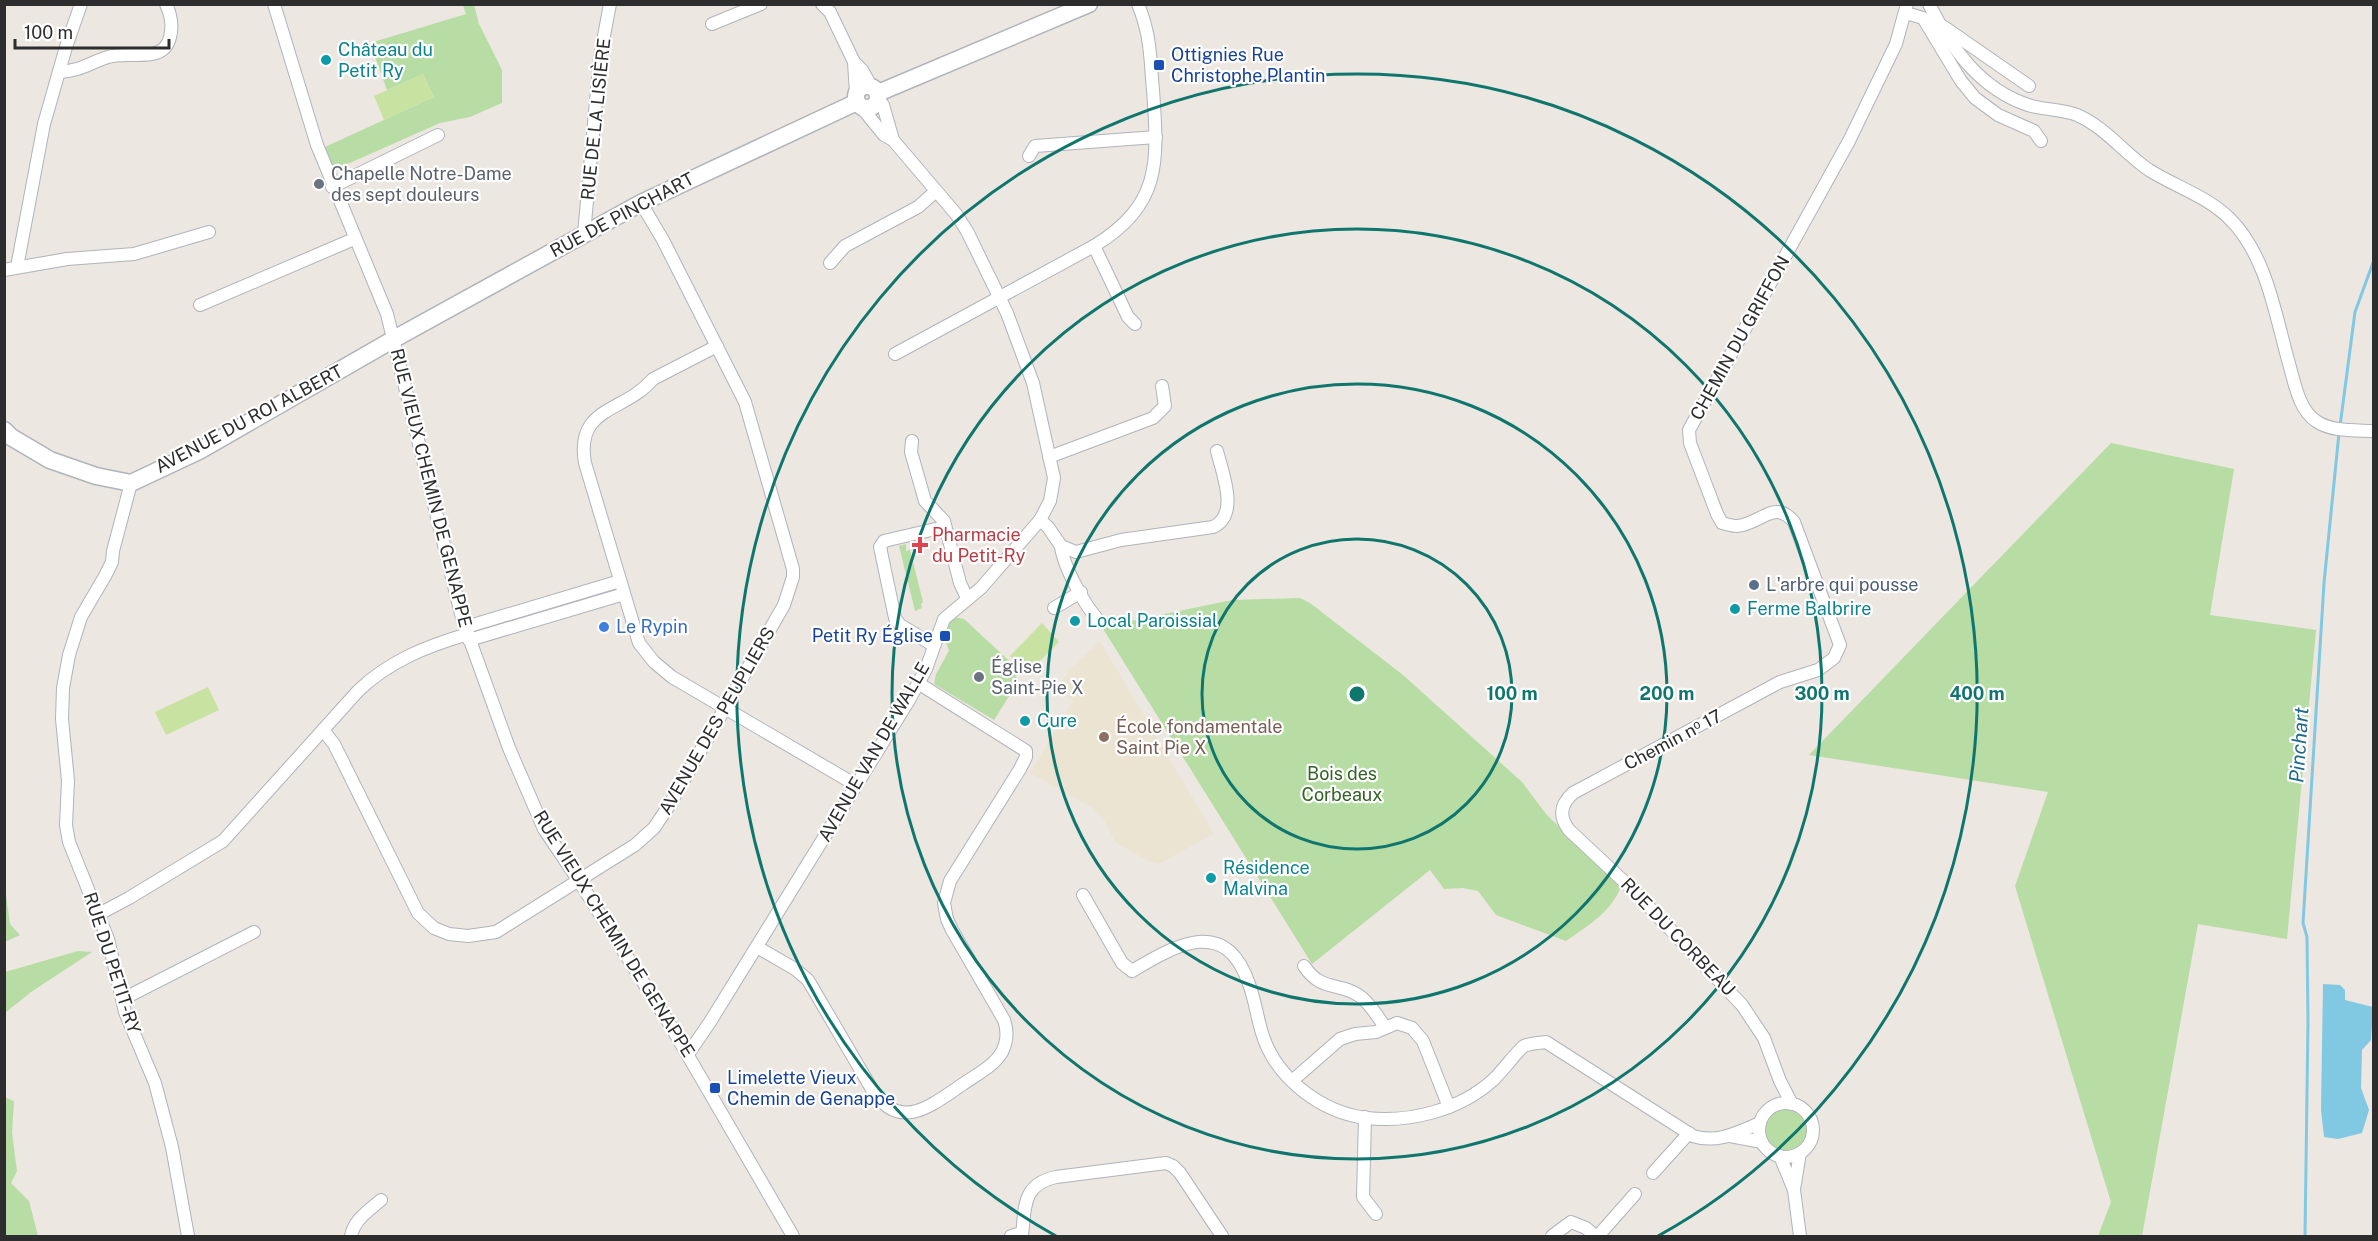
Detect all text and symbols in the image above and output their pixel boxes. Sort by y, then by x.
scale bar [15,12,170,50]
text: 100 m [24,22,73,43]
street label: RUE DE LA LISIÈRE [576,37,614,201]
place label: Château du Petit Ry [338,39,433,81]
place label: Ottignies Rue Christophe Plantin [1171,44,1325,86]
marker: Château du Petit Ry [319,53,333,67]
marker: Ottignies Rue Christophe Plantin [1152,58,1166,72]
place label: Chapelle Notre-Dame des sept douleurs [331,163,512,205]
street label: RUE DE PINCHART [546,168,698,261]
marker: Chapelle Notre-Dame des sept douleurs [312,177,326,191]
street label: CHEMIN DU GRIFFON [1686,252,1793,424]
street label: RUE VIEUX CHEMIN DE GENAPPE [387,346,476,630]
street label: AVENUE DU ROI ALBERT [151,360,346,477]
place label: Pharmacie du Petit-Ry [932,524,1026,566]
marker: Pharmacie du Petit-Ry [913,538,927,552]
place label: L'arbre qui pousse [1766,574,1919,595]
marker: L'arbre qui pousse [1747,578,1761,592]
place label: Ferme Balbrire [1747,598,1872,619]
marker: Ferme Balbrire [1728,602,1742,616]
place label: Local Paroissial [1087,610,1217,631]
marker: Local Paroissial [1068,614,1082,628]
place label: Le Rypin [616,616,688,637]
marker: Le Rypin [597,620,611,634]
street label: AVENUE DES PEUPLIERS [654,623,779,818]
place label: Petit Ry Église [812,624,933,646]
marker: Petit Ry Église [938,629,952,643]
place label: Église Saint-Pie X [991,655,1084,698]
street label: AVENUE VAN DE WALLE [814,658,934,845]
marker: Église Saint-Pie X [972,670,986,684]
text: 100 m [1486,683,1538,704]
text: 200 m [1640,683,1694,704]
text: 300 m [1794,683,1850,704]
text: 400 m [1949,683,2005,704]
centre of rings [1347,684,1367,704]
street label: Chemin nᵒ 17 [1620,705,1725,774]
water label: Pinchart [2284,706,2314,784]
place label: Cure [1037,710,1077,731]
marker: Cure [1018,714,1032,728]
place label: École fondamentale Saint Pie X [1116,715,1283,758]
marker: École fondamentale Saint Pie X [1097,730,1111,744]
park label: Bois des Corbeaux [1302,763,1382,805]
street label: RUE VIEUX CHEMIN DE GENAPPE [530,807,699,1061]
place label: Résidence Malvina [1223,857,1310,899]
marker: Résidence Malvina [1204,871,1218,885]
street label: RUE DU CORBEAU [1617,874,1740,1000]
street label: RUE DU PETIT-RY [80,889,145,1036]
place label: Limelette Vieux Chemin de Genappe [727,1067,895,1109]
marker: Limelette Vieux Chemin de Genappe [708,1081,722,1095]

